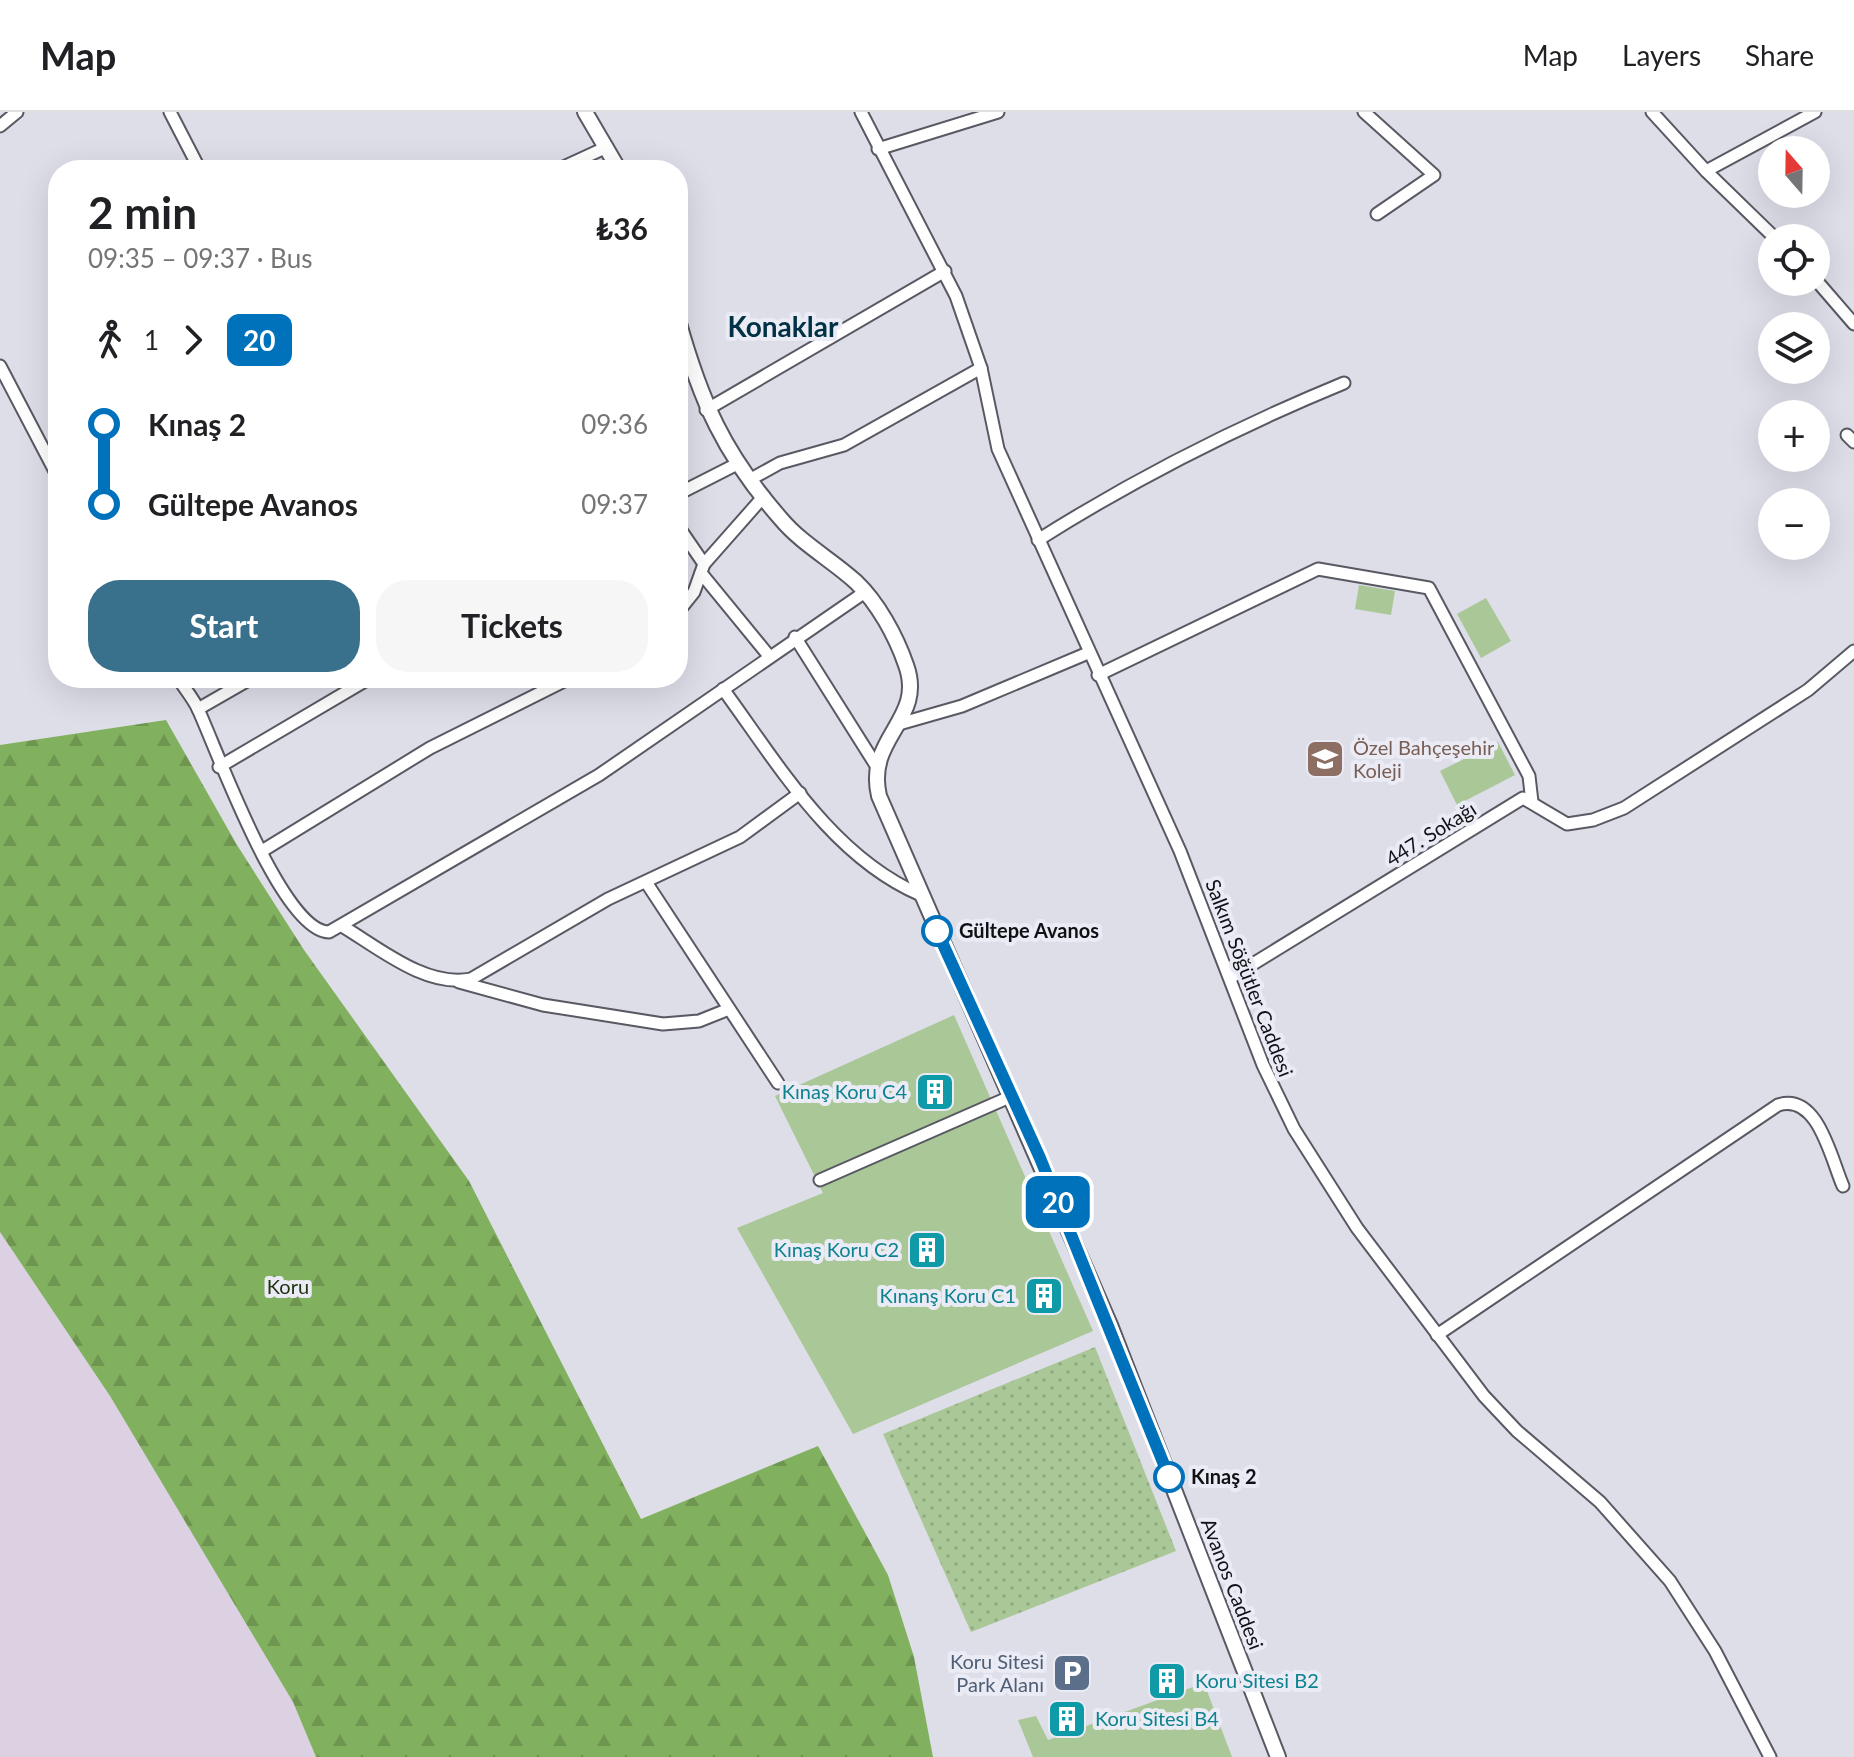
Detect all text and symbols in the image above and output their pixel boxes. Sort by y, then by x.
text: Map [40,32,116,78]
text: Map [1523,38,1578,72]
text: Layers [1622,38,1701,72]
text: Share [1745,38,1814,72]
north arrow [1758,136,1830,208]
map controls [1758,136,1830,560]
text: 2 min [88,186,197,238]
text: ₺36 [596,210,648,246]
button: locate [1758,224,1830,296]
text: 09:35 – 09:37 · Bus [88,242,312,274]
district label: Konaklar [728,309,839,343]
button: layers [1758,312,1830,384]
icon: walk [88,318,132,362]
icon: forward [171,318,215,362]
text: 20 [243,323,276,357]
text: 1 [144,324,159,356]
button: + [1758,400,1830,472]
text: Kınaş 2 [148,406,246,442]
text: 09:36 [581,408,648,440]
text: Gültepe Avanos [148,486,358,522]
text: 09:37 [581,488,648,520]
button: − [1758,488,1830,560]
button: Start [88,580,360,672]
button: Tickets [376,580,648,672]
place label: Özel Bahçeşehir Koleji [1353,735,1495,782]
school or university icon: Özel Bahçeşehir Koleji [1304,738,1346,780]
street label: 447. Sokağı [1381,796,1480,870]
street label: Salkım Söğütler Caddesi [1201,875,1299,1080]
marker: Gültepe Avanos [922,916,952,946]
place label: Gültepe Avanos [959,918,1099,942]
building icon: Kınaş Koru C4 [914,1071,956,1113]
place label: Kınaş Koru C4 [782,1079,907,1103]
line badge: 20 [1022,1176,1094,1228]
text: 20 [1042,1185,1074,1219]
building icon: Kınaş Koru C2 [906,1229,948,1271]
place label: Kınaş Koru C2 [774,1237,899,1261]
park label: Koru [267,1274,309,1298]
building icon: Kınanş Koru C1 [1023,1275,1065,1317]
place label: Kınanş Koru C1 [880,1283,1016,1307]
marker: Kınaş 2 [1154,1462,1184,1492]
place label: Kınaş 2 [1191,1464,1257,1488]
street label: Avanos Caddesi [1197,1515,1269,1653]
place label: Koru Sitesi Park Alanı [950,1649,1044,1696]
parking icon: Koru Sitesi Park Alanı [1051,1652,1093,1694]
building icon: Koru Sitesi B2 [1146,1660,1188,1702]
place label: Koru Sitesi B2 [1195,1668,1319,1692]
building icon: Koru Sitesi B4 [1046,1698,1088,1740]
place label: Koru Sitesi B4 [1095,1706,1219,1730]

